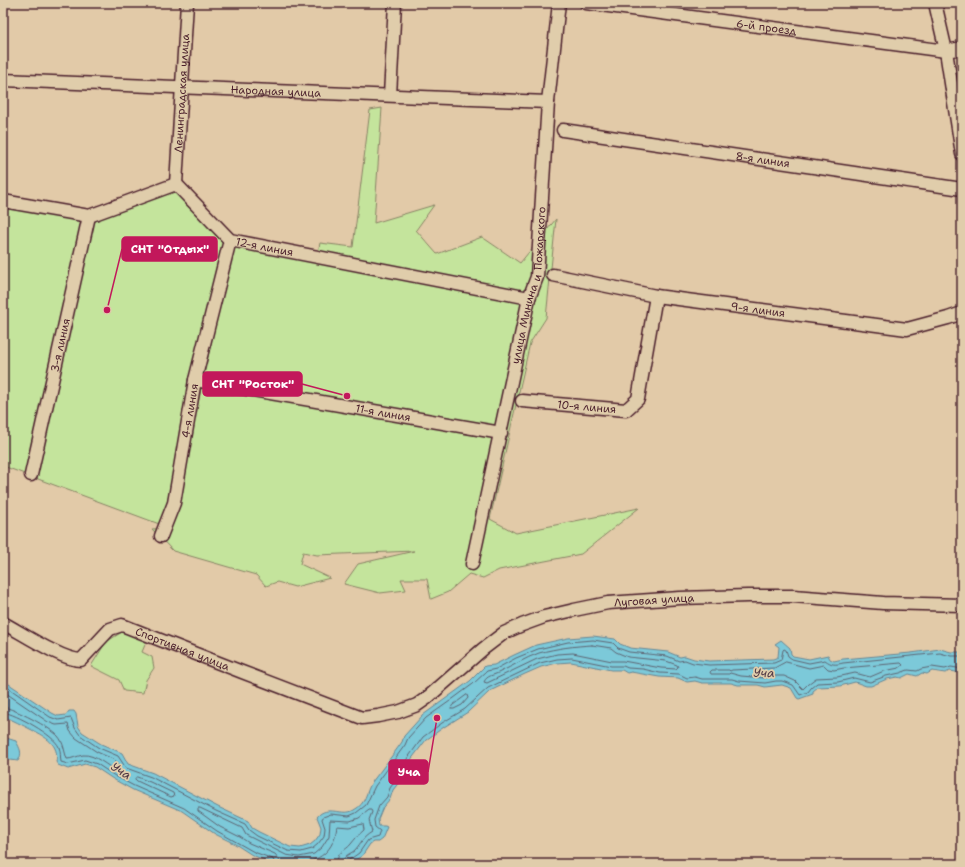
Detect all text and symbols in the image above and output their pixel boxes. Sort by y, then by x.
street label: 6-й проезд [735,16,798,39]
street label: Ленинградская улица [170,33,193,153]
street label: Народная улица [230,82,321,100]
street label: 8-я линия [735,148,791,171]
street label: улица Минина и Пожарского [508,206,549,365]
street label: 12-я линия [235,234,295,260]
callout: СНТ "Отдых" [122,237,217,261]
text: СНТ "Отдых" [131,241,209,257]
street label: 9-я линия [730,298,786,320]
street label: 3-я линия [47,317,73,374]
callout: СНТ "Росток" [203,372,302,396]
text: СНТ "Росток" [212,376,294,392]
street label: 4-я линия [178,382,202,439]
street label: 10-я линия [557,397,617,417]
street label: 11-я линия [354,400,412,425]
street label: Луговая улица [614,590,695,610]
street label: Спортивная улица [133,623,232,674]
water label: Уча [753,665,775,681]
water label: Уча [108,759,134,783]
callout: Уча [389,760,428,784]
text: Уча [397,764,421,780]

